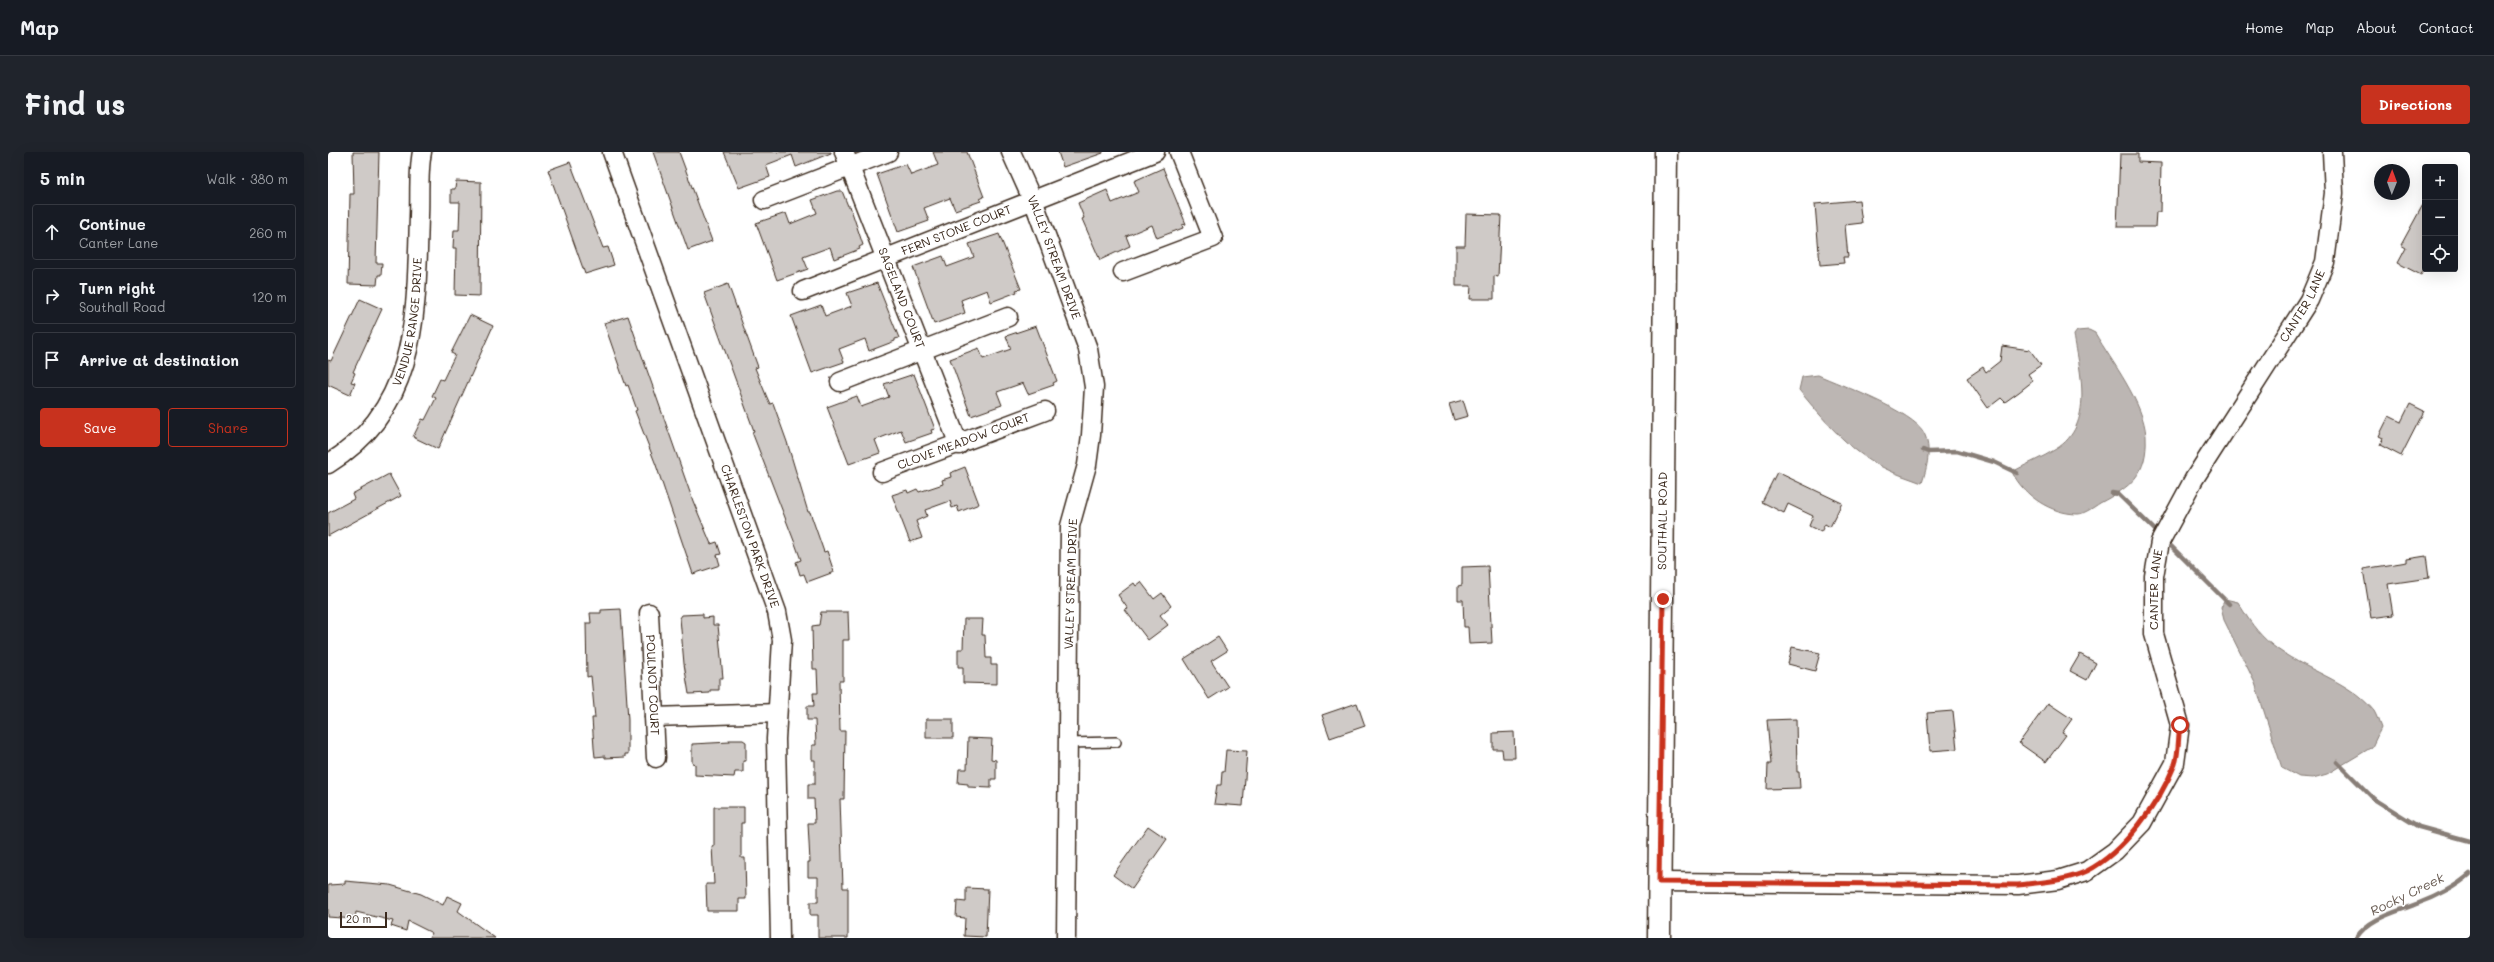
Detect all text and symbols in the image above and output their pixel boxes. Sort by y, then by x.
text: Map [20,15,59,40]
text: Home [2245,18,2283,37]
text: Map [2305,18,2334,37]
text: About [2356,18,2397,37]
text: Contact [2419,18,2474,37]
button: Directions [2361,85,2470,124]
text: Find us [24,86,125,122]
north arrow [2374,164,2410,200]
map controls [2422,164,2458,272]
button: + [2422,164,2458,200]
text: 5 min [40,167,85,189]
text: Walk · 380 m [206,170,288,187]
street label: VALLEY STREAM DRIVE [1024,193,1085,321]
street label: FERN STONE COURT [899,200,1014,258]
button: − [2422,200,2458,236]
text: Continue [79,214,146,234]
icon: ahead [41,221,63,243]
text: 260 m [249,224,287,241]
text: Canter Lane [79,234,158,251]
button: locate [2422,236,2458,272]
street label: SAGELAND COURT [875,245,929,351]
street label: VENDUE RANGE DRIVE [388,257,425,388]
street label: CANTER LANE [2275,267,2328,345]
text: Turn right [79,278,156,298]
icon: right [41,285,63,307]
text: 120 m [251,288,287,305]
text: Southall Road [79,298,165,315]
icon: arrive [41,349,63,371]
text: Arrive at destination [79,350,239,370]
button: Save [40,408,160,447]
button: Share [168,408,288,447]
street label: CLOVE MEADOW COURT [895,408,1032,473]
street label: CHARLESTON PARK DRIVE [718,462,784,610]
street label: SOUTHALL ROAD [1653,472,1670,570]
street label: VALLEY STREAM DRIVE [1060,518,1080,650]
street label: CANTER LANE [2145,548,2166,630]
route end [1654,590,1672,608]
street label: POULNOT COURT [643,634,664,736]
route start [2171,716,2189,734]
water label: Rocky Creek [2367,868,2448,919]
scale bar [340,910,387,929]
text: 20 m [346,911,371,926]

